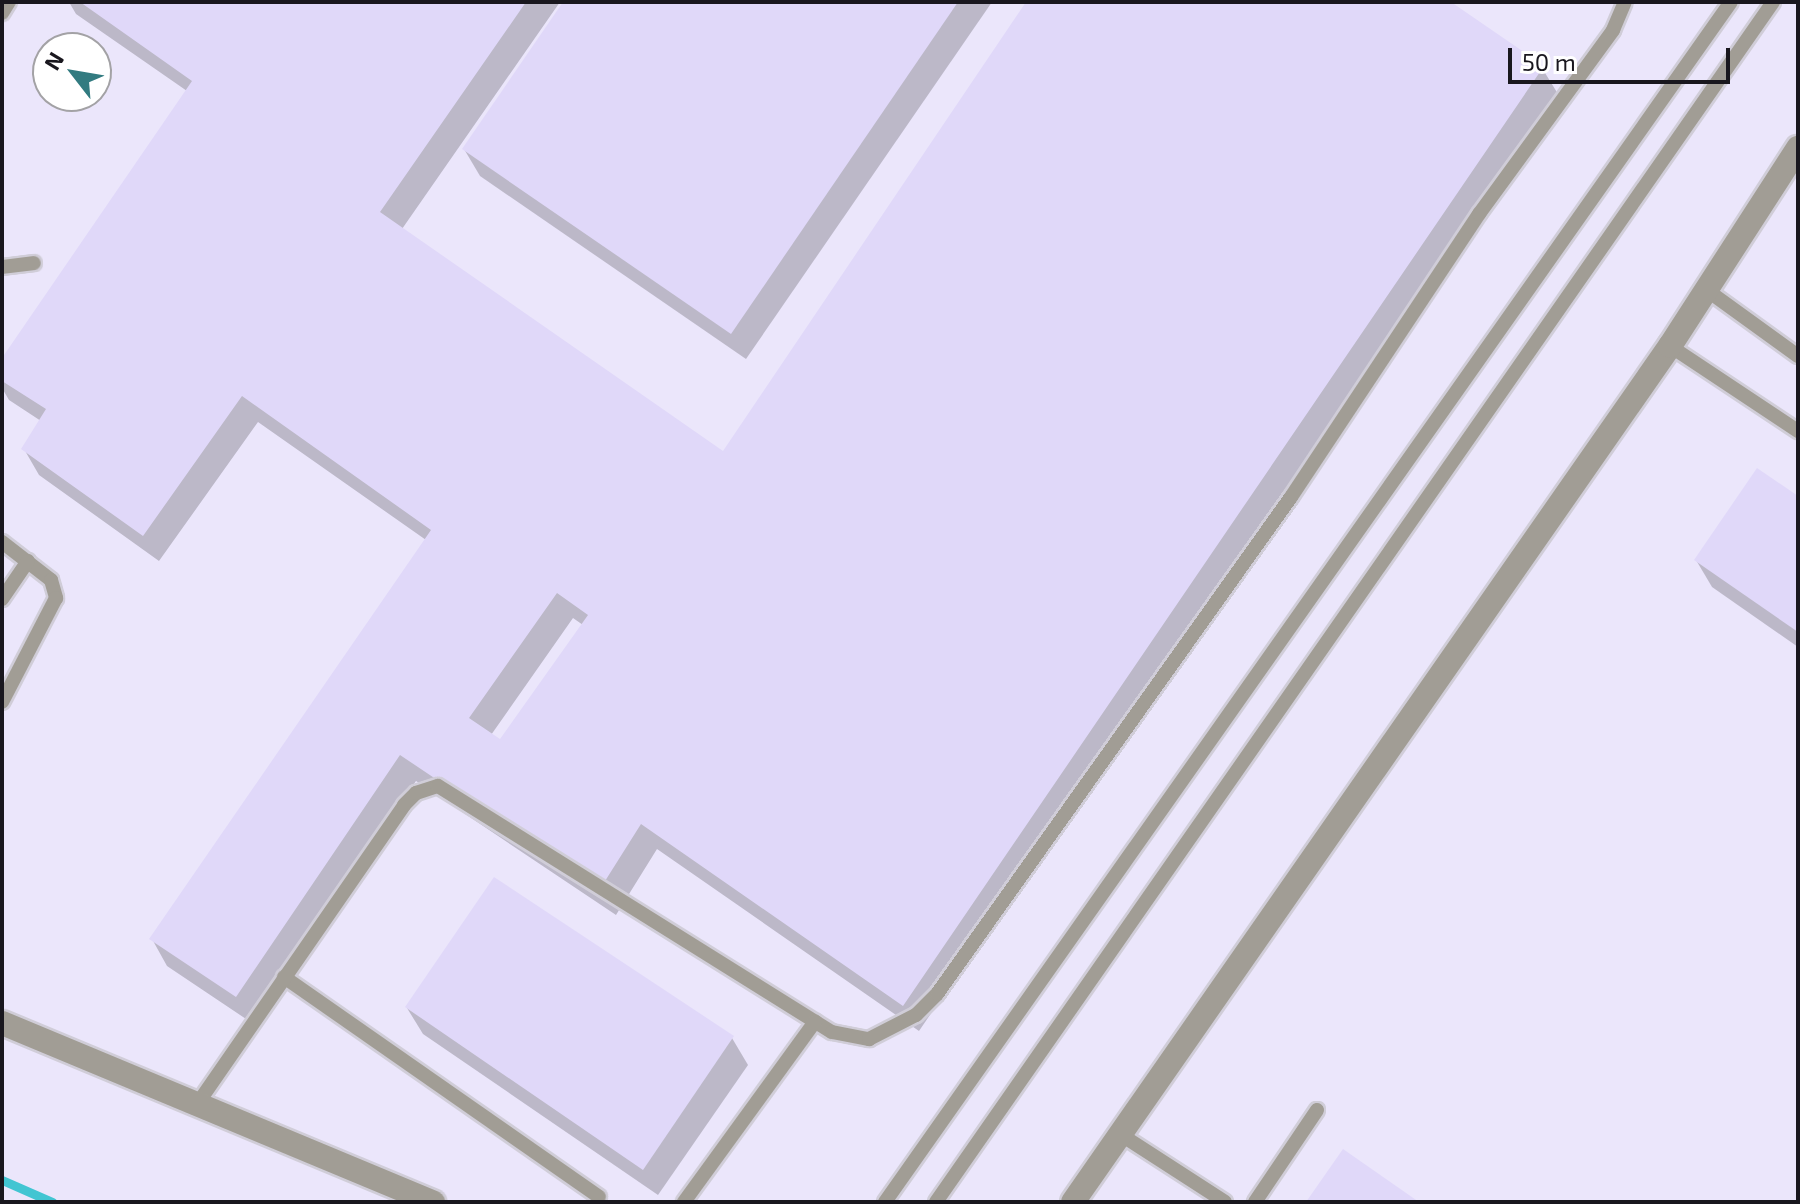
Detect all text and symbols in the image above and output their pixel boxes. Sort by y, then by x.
north arrow [32,32,112,112]
scale bar [1512,32,1734,82]
text: N [38,47,68,74]
text: 50 m [1522,47,1576,76]

